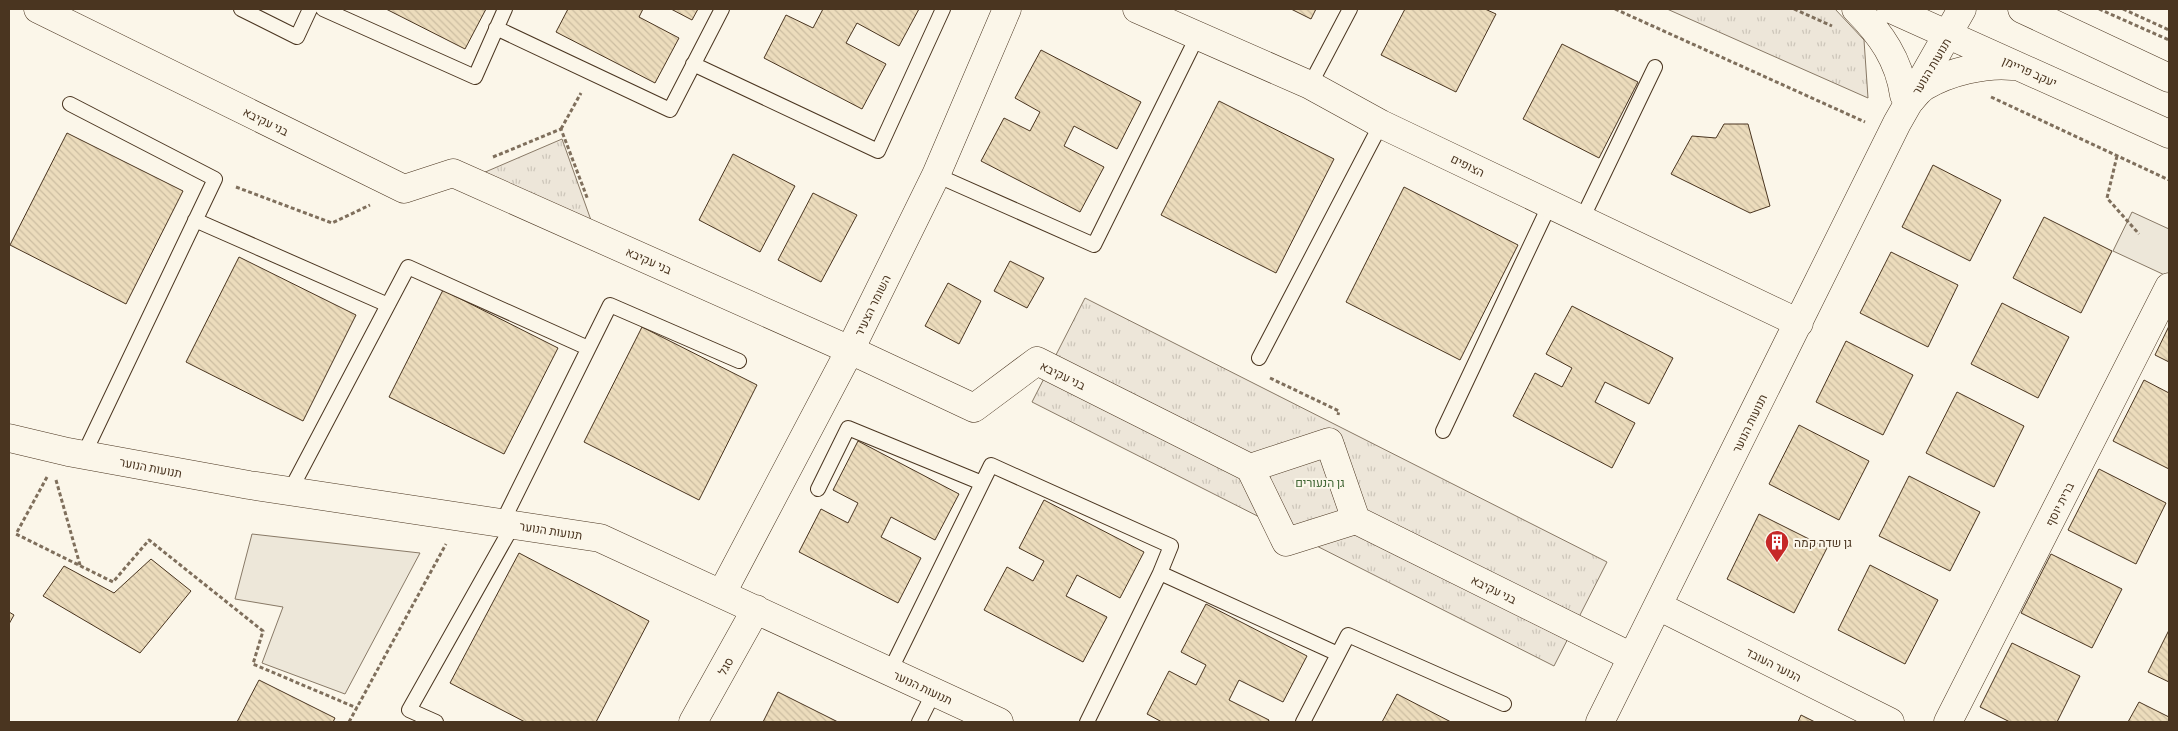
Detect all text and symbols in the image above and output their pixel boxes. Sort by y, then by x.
street label: תנועות הנוער [1909,35,1953,97]
street label: יעקב פריימן [2000,53,2060,89]
street label: בני עקיבא [241,104,292,138]
street label: הצופים [1449,151,1487,179]
street label: בני עקיבא [624,244,675,277]
street label: השומר הצעיר [851,272,893,338]
street label: בני עקיבא [1038,358,1089,392]
street label: תנועות הנוער [1729,391,1769,455]
street label: תנועות הנוער [118,454,184,480]
park label: גן הנעורים [1295,475,1345,489]
street label: ברית יוסף [2042,479,2076,528]
street label: תנועות הנוער [519,518,583,542]
building icon: גן שדה קמה [1764,529,1790,563]
place label: גן שדה קמה [1794,535,1852,549]
street label: בני עקיבא [1469,572,1520,606]
street label: הנוער העובד [1744,644,1804,684]
street label: סגל [714,655,736,677]
street label: תנועות הנוער [891,667,955,707]

